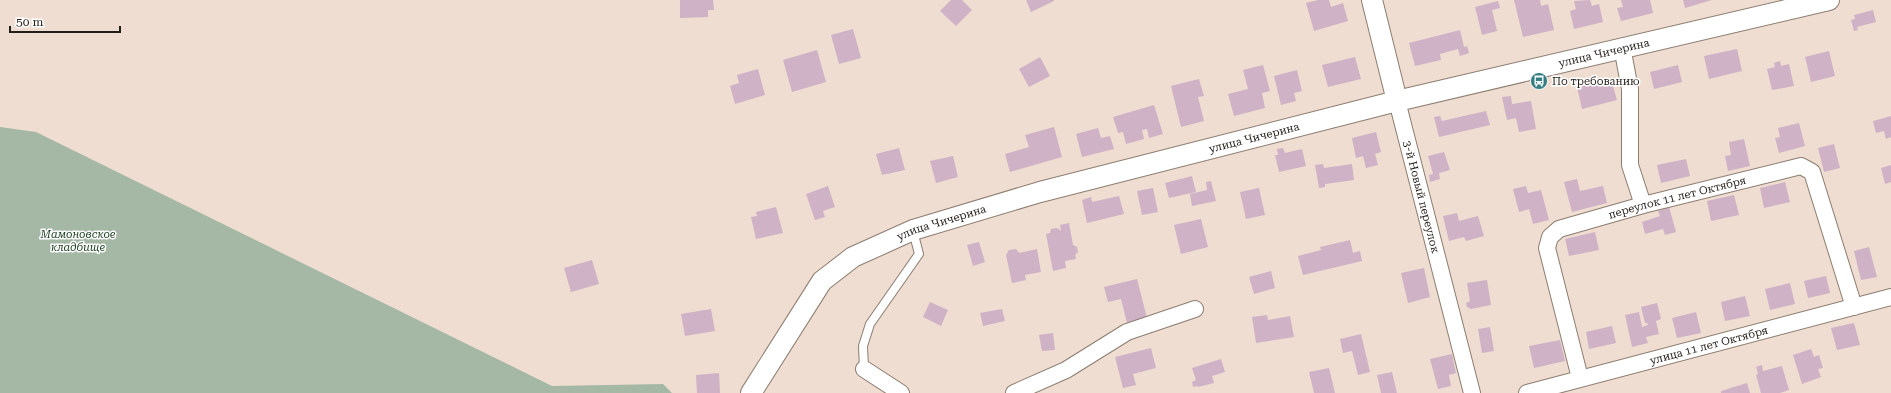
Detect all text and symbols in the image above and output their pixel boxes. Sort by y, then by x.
scale bar [10,8,120,34]
text: 50 m [16,15,43,29]
street label: улица Чичерина [1557,36,1651,70]
bus stop icon: По требованию [1529,71,1549,91]
place label: По требованию [1552,75,1640,88]
street label: улица Чичерина [1207,120,1301,155]
street label: 3-й Новый переулок [1401,139,1442,255]
street label: переулок 11 лет Октября [1607,173,1747,221]
street label: улица Чичерина [895,202,988,243]
park label: Мамоновское кладбище [40,228,116,254]
street label: улица 11 лет Октября [1648,323,1769,367]

